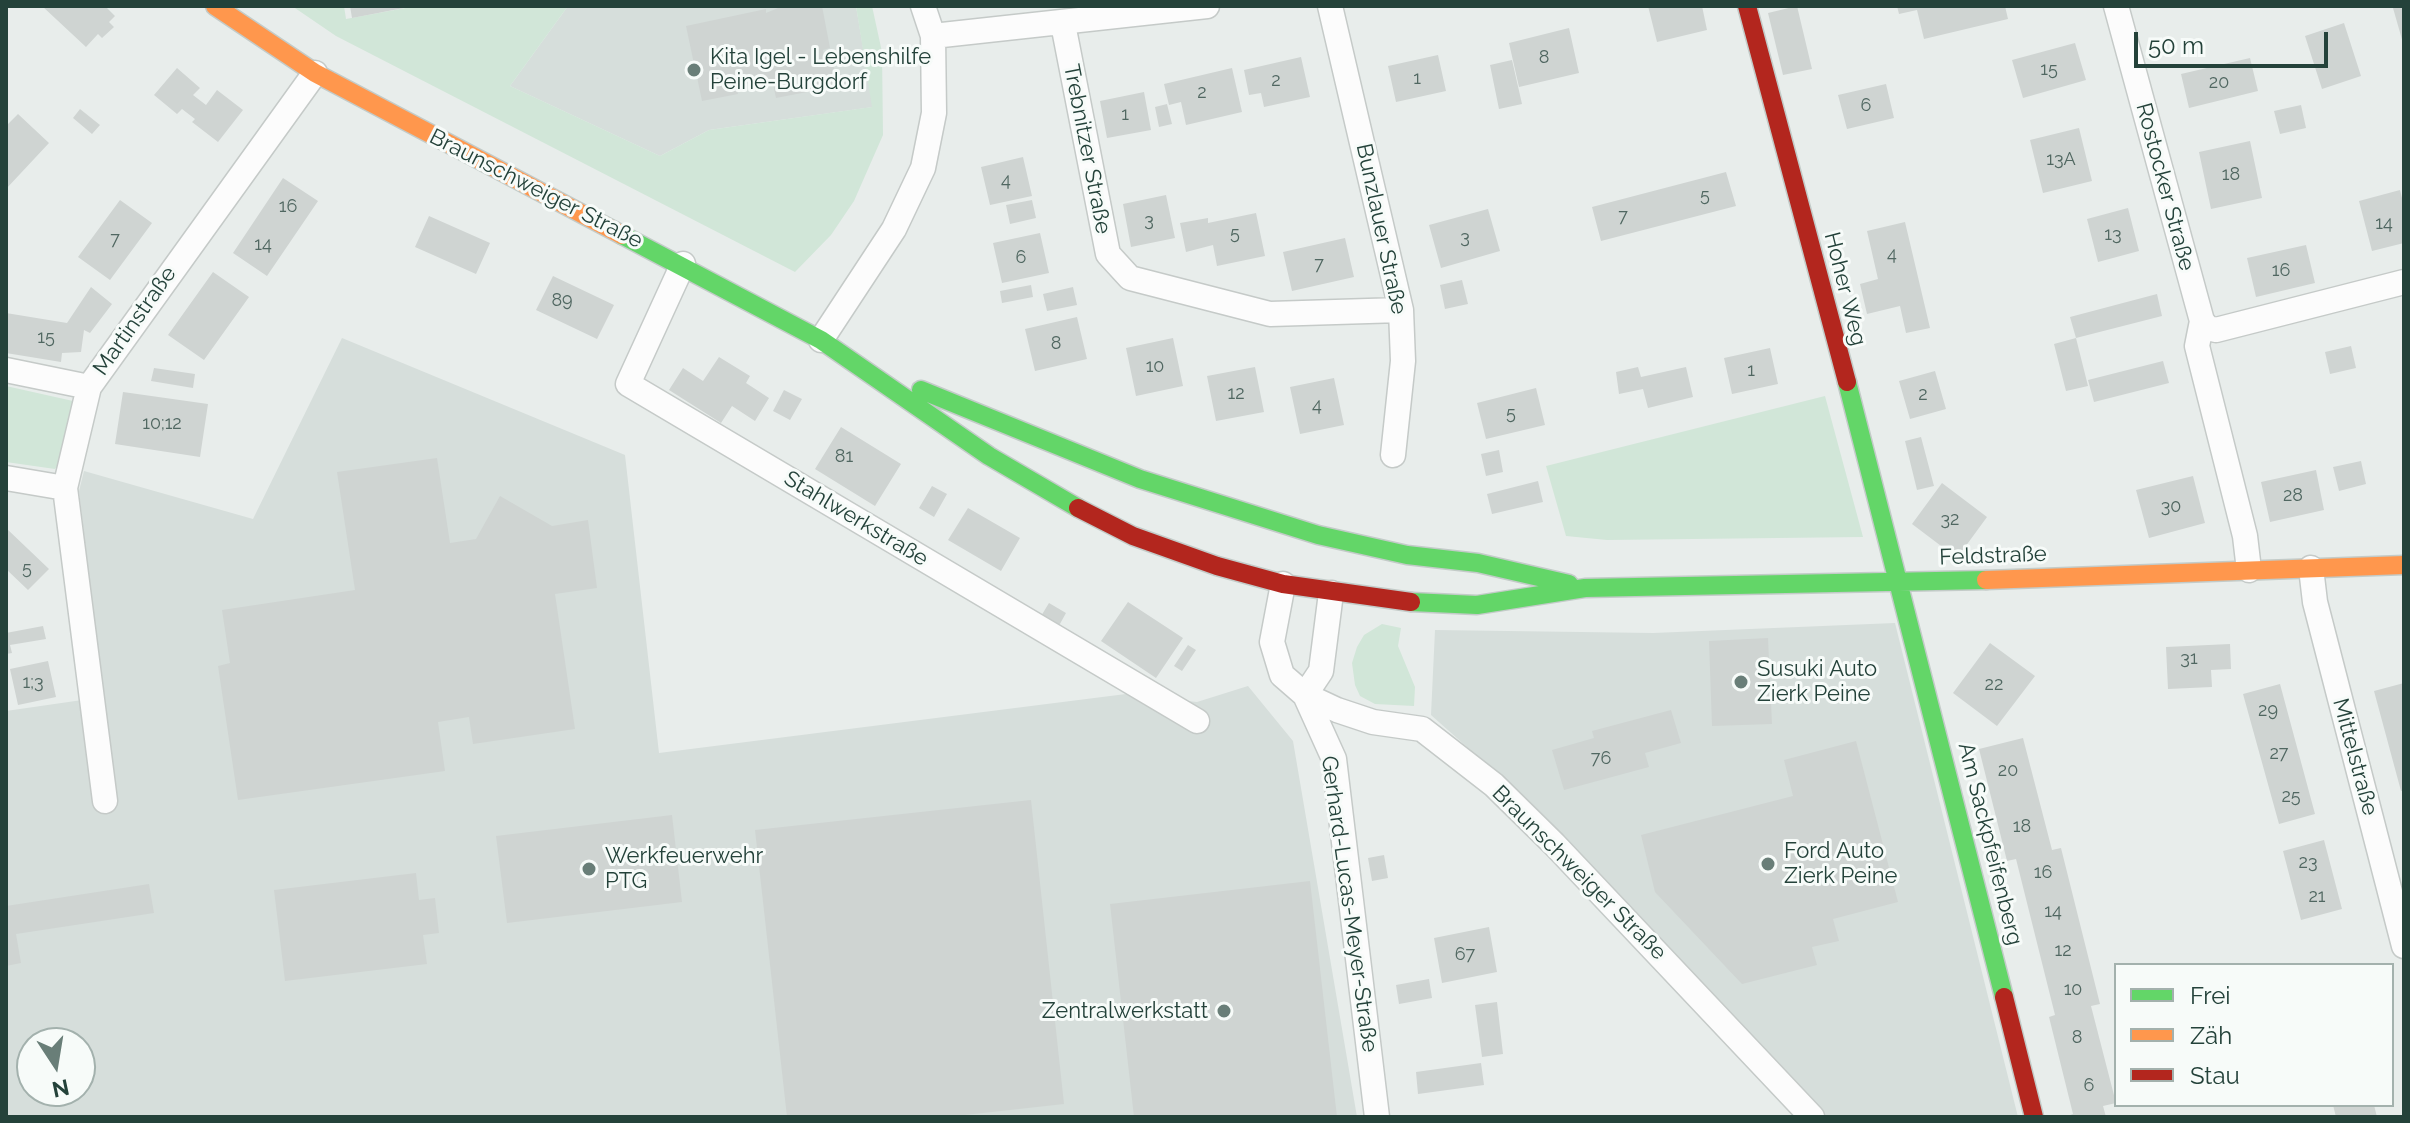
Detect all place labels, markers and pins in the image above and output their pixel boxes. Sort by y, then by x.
place label: Kita Igel - Lebenshilfe Peine-Burgdorf [710,44,931,96]
marker: Kita Igel - Lebenshilfe Peine-Burgdorf [685,61,703,79]
place label: Susuki Auto Zierk Peine [1757,656,1877,708]
marker: Susuki Auto Zierk Peine [1732,673,1750,691]
place label: Ford Auto Zierk Peine [1784,838,1897,890]
place label: Werkfeuerwehr PTG [605,843,763,894]
marker: Ford Auto Zierk Peine [1759,855,1777,873]
marker: Werkfeuerwehr PTG [580,860,598,878]
place label: Zentralwerkstatt [1042,998,1208,1024]
marker: Zentralwerkstatt [1215,1002,1233,1020]

